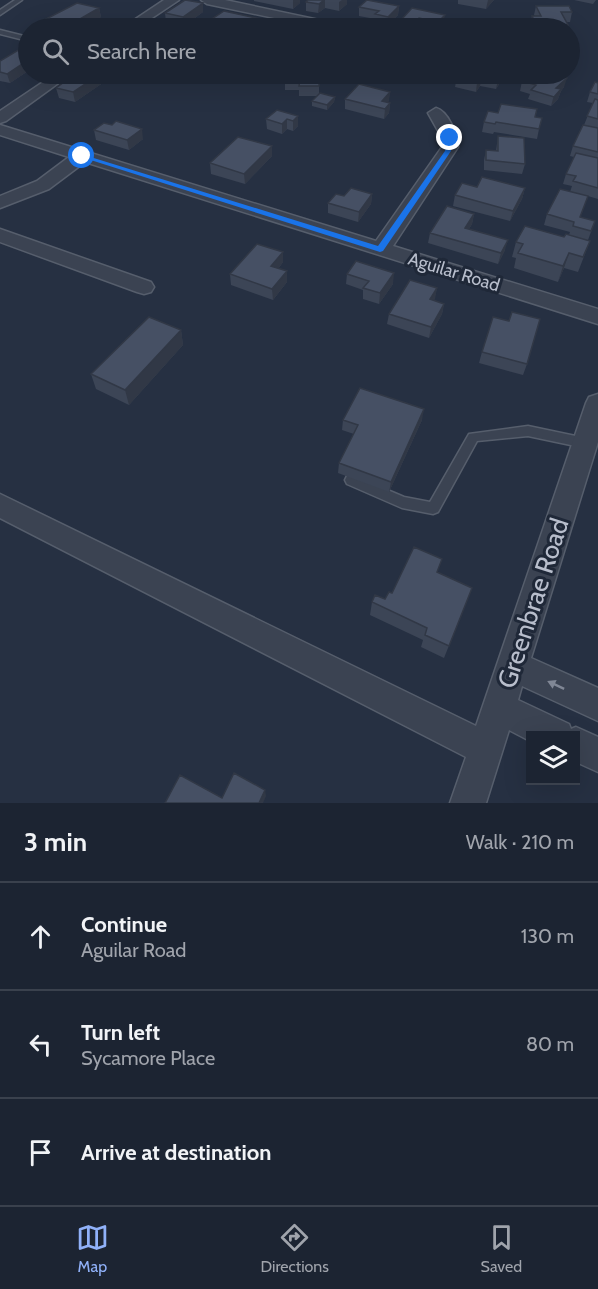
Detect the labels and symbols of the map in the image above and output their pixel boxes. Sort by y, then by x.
route end [436,124,462,150]
route start [68,142,94,168]
street label: Aguilar Road [405,248,503,296]
street label: Greenbrae Road [490,514,576,692]
one-way arrow [547,681,564,690]

